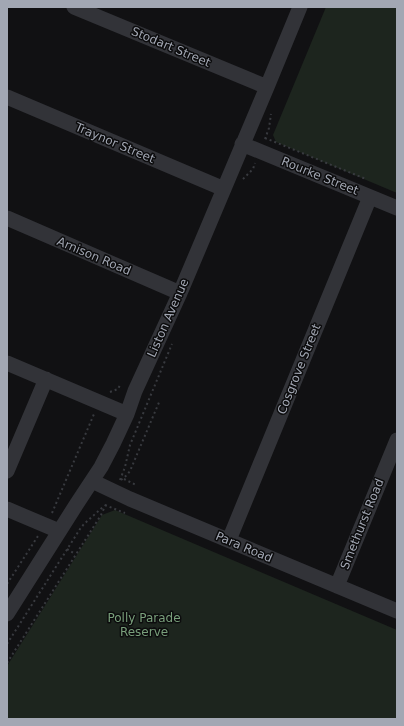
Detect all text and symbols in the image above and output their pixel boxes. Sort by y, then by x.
street label: Stodart Street [129,24,213,70]
street label: Traynor Street [72,120,157,166]
street label: Rourke Street [279,154,361,198]
street label: Arnison Road [55,234,133,278]
street label: Liston Avenue [144,277,192,359]
street label: Cosgrove Street [274,321,324,416]
street label: Smethurst Road [337,477,387,571]
street label: Para Road [214,529,274,565]
park label: Polly Parade Reserve [107,611,181,639]

